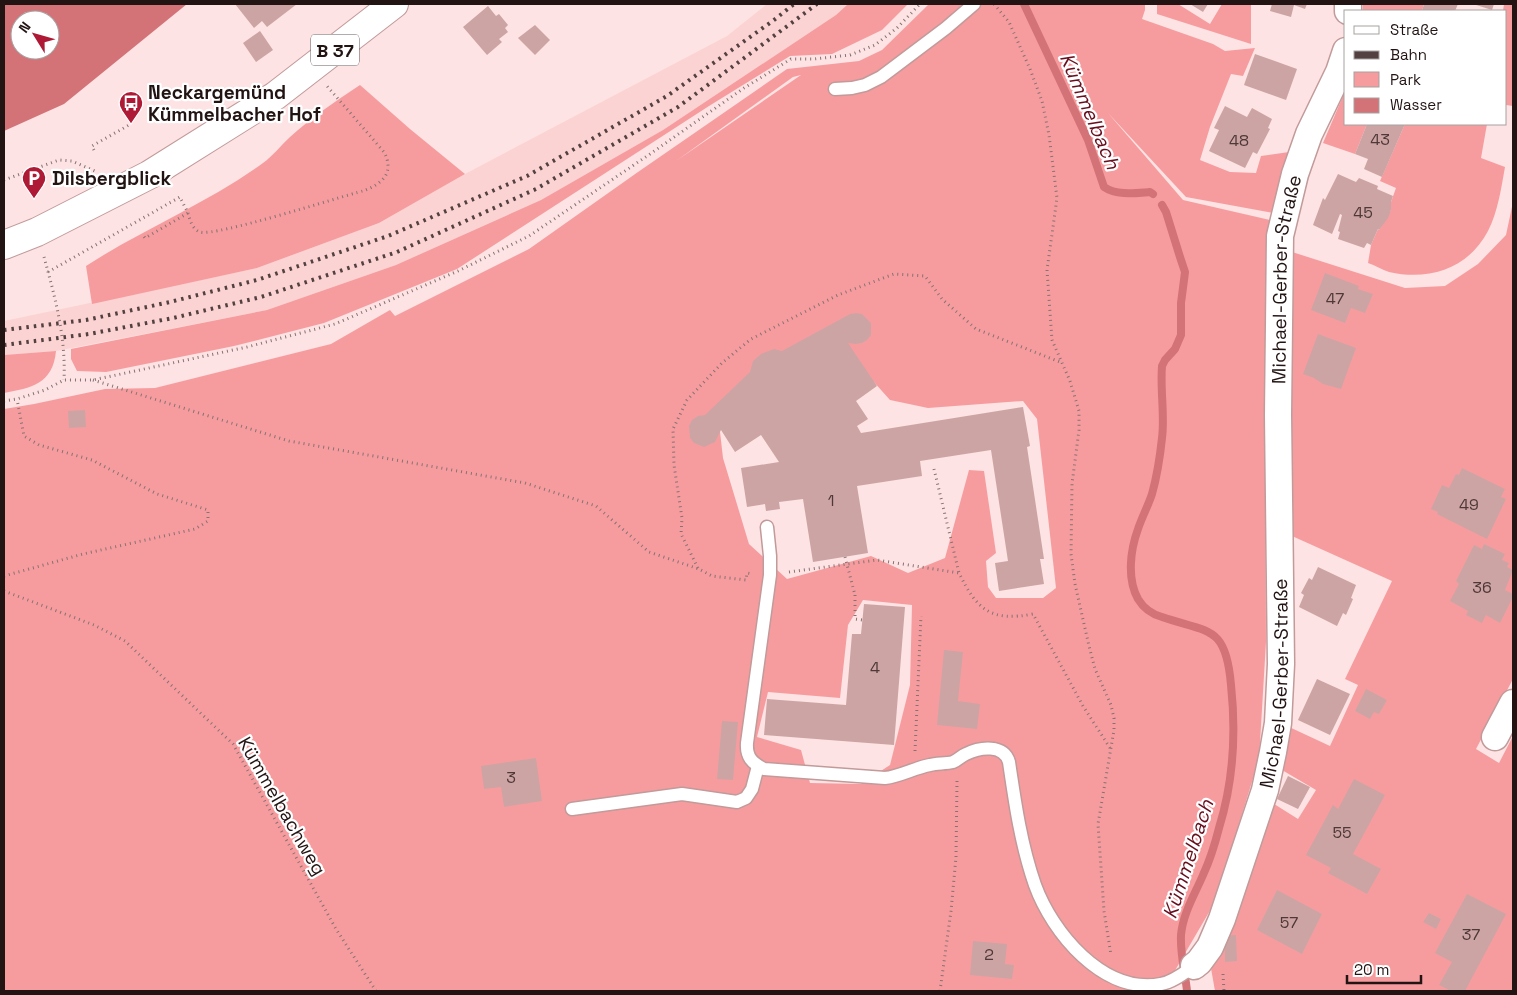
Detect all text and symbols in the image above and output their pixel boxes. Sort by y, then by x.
north arrow [10,10,60,60]
legend [1344,10,1507,125]
text: N [15,18,35,36]
text: Straße [1390,20,1439,39]
road number: B 37 [311,34,359,66]
text: Bahn [1390,45,1427,64]
water label: Kümmelbach [1054,49,1126,174]
text: Park [1390,70,1421,89]
place label: Neckargemünd Kümmelbacher Hof [148,80,321,127]
bus stop icon: Neckargemünd Kümmelbacher Hof [118,90,144,124]
text: Wasser [1390,95,1442,114]
house number: 43 [1370,129,1390,150]
house number: 48 [1229,130,1249,151]
parking icon: Dilsbergblick [21,165,47,199]
place label: Dilsbergblick [52,166,171,191]
street label: Michael-Gerber-Straße [1266,172,1307,384]
house number: 45 [1353,202,1373,223]
house number: 47 [1326,288,1344,309]
house number: 1 [828,490,834,511]
house number: 49 [1459,494,1479,515]
house number: 36 [1472,577,1492,598]
street label: Michael-Gerber-Straße [1253,578,1294,790]
house number: 4 [870,657,880,678]
street label: Kümmelbachweg [232,732,332,880]
house number: 3 [506,767,516,788]
water label: Kümmelbach [1157,795,1220,922]
house number: 55 [1332,822,1352,843]
house number: 57 [1280,912,1298,933]
house number: 37 [1462,924,1480,945]
house number: 2 [984,944,994,965]
scale bar [1347,952,1421,984]
text: 20 m [1354,960,1389,979]

